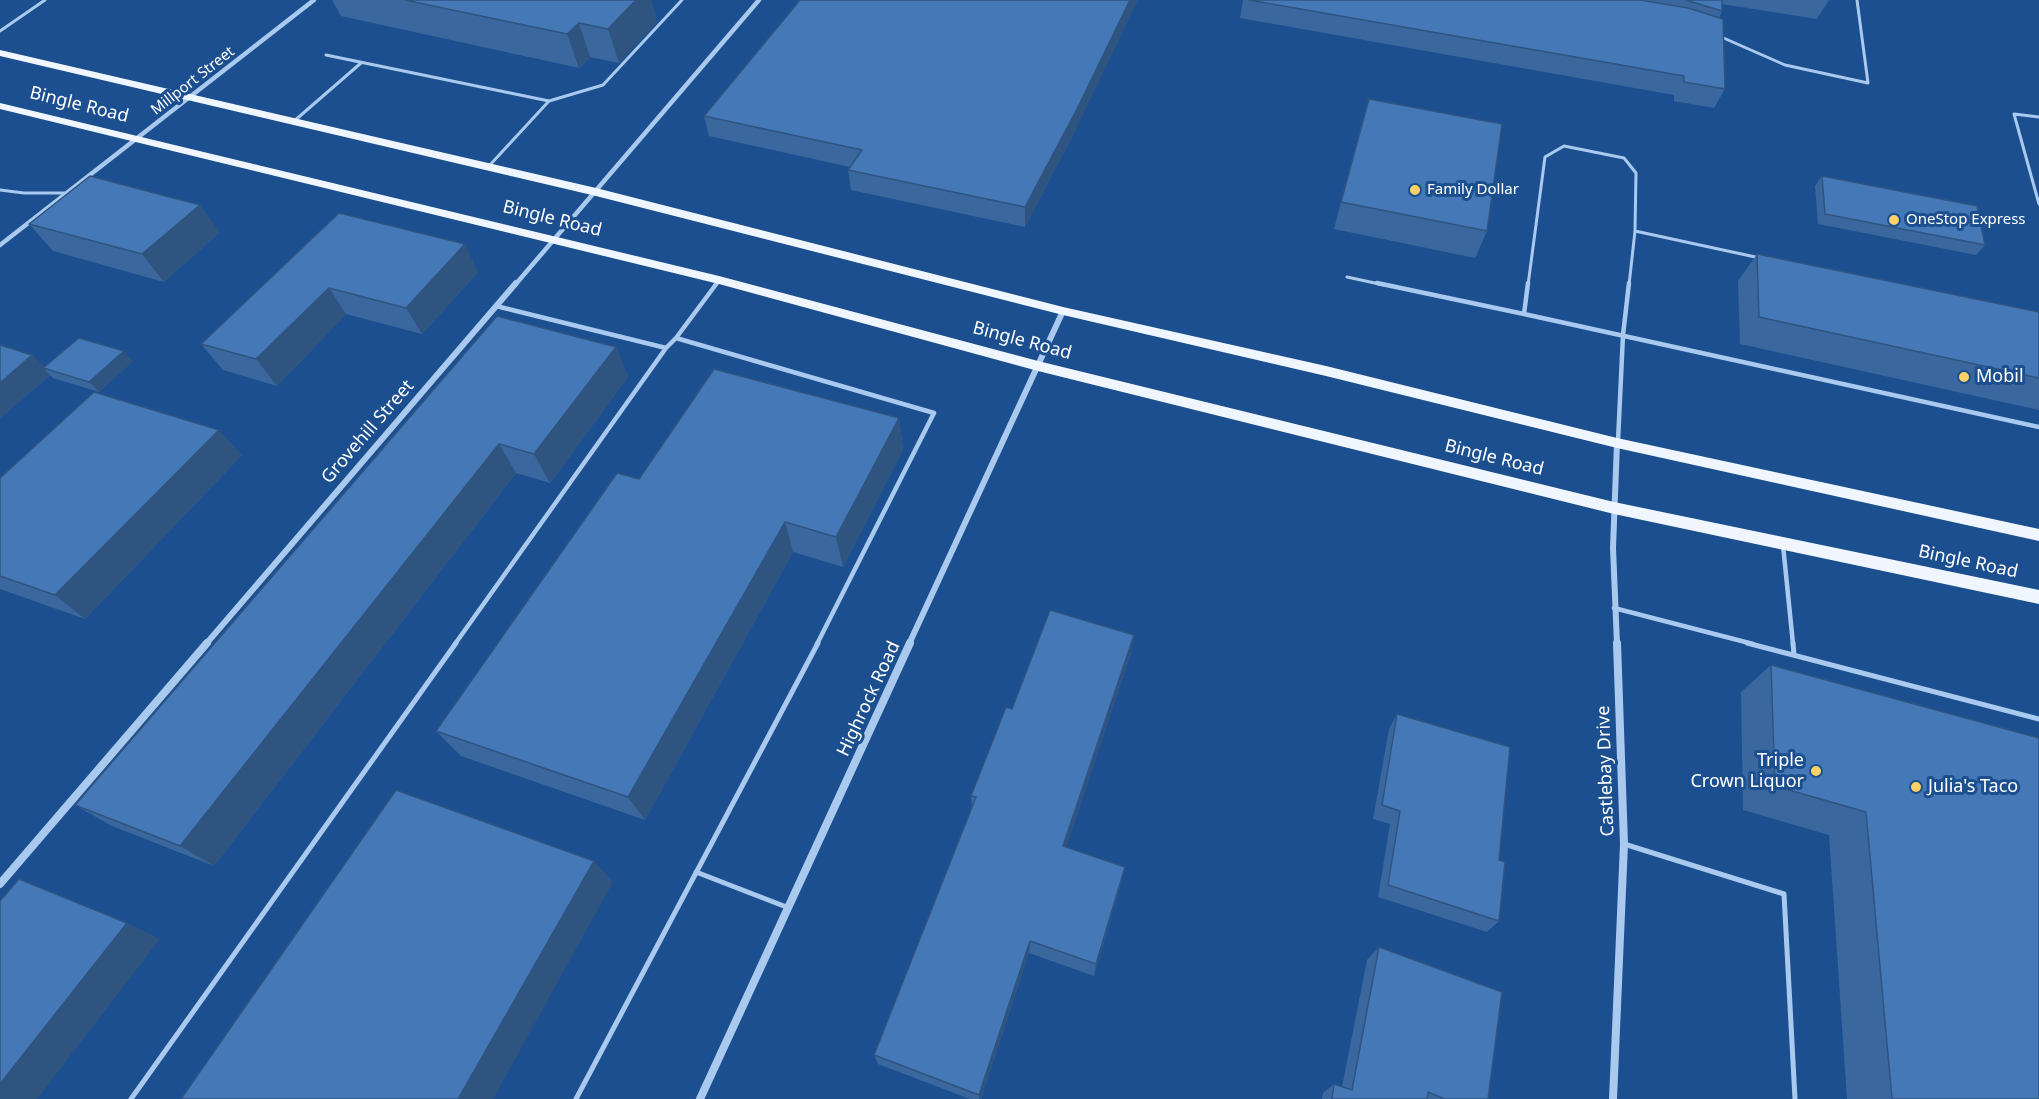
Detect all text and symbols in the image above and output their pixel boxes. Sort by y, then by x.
street label: Millport Street [148,43,238,119]
street label: Bingle Road [27,82,131,128]
place label: Family Dollar [1427,181,1519,199]
marker: Family Dollar [1408,183,1422,197]
street label: Bingle Road [500,196,604,242]
place label: OneStop Express [1906,211,2026,229]
marker: OneStop Express [1887,213,1901,227]
street label: Bingle Road [970,317,1074,365]
place label: Mobil [1976,366,2024,388]
marker: Mobil [1957,370,1971,384]
street label: Grovehill Street [317,376,419,488]
street label: Bingle Road [1442,435,1546,481]
street label: Bingle Road [1916,541,2020,583]
street label: Highrock Road [833,638,905,760]
street label: Castlebay Drive [1593,705,1619,837]
place label: Triple Crown Liquor [1690,750,1804,792]
marker: Triple Crown Liquor [1809,764,1823,778]
place label: Julia's Taco [1928,776,2018,798]
marker: Julia's Taco [1909,780,1923,794]

